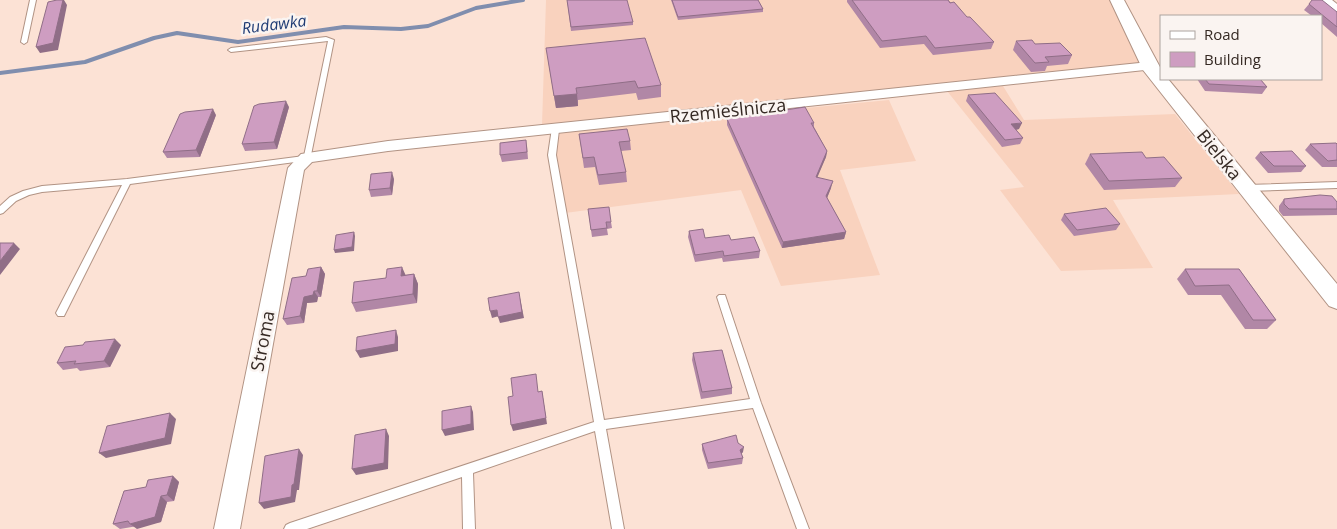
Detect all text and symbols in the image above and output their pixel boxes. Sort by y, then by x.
water label: Rudawka [240,9,308,39]
legend [1160,15,1322,80]
text: Road [1204,24,1240,44]
text: Building [1204,49,1261,69]
street label: Rzemieślnicza [669,92,787,128]
street label: Bielska [1192,124,1248,185]
street label: Stroma [244,309,280,373]

